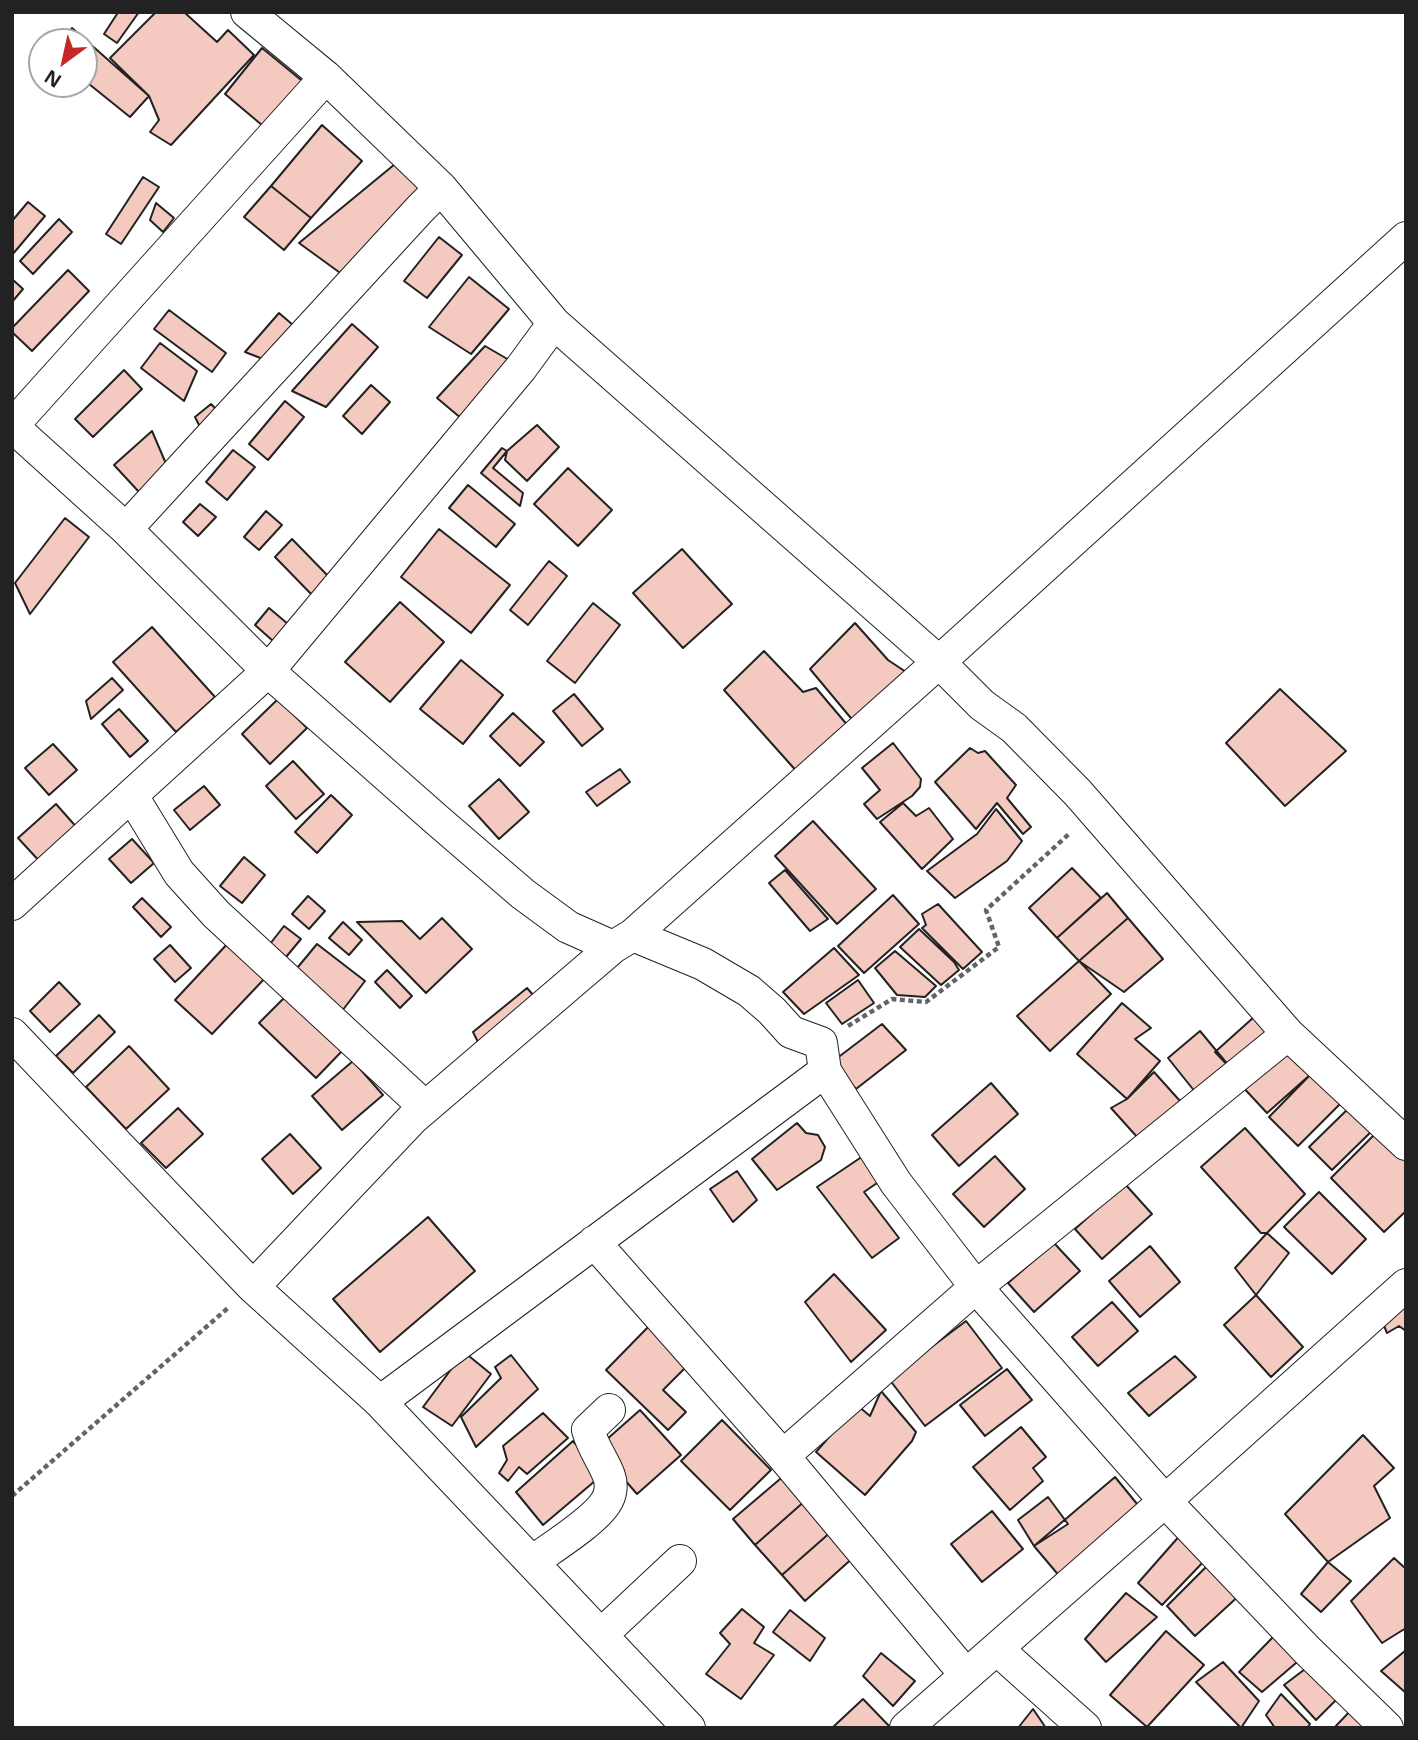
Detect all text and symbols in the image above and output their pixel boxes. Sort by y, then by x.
north arrow [28,28,98,98]
text: N [39,64,66,94]

